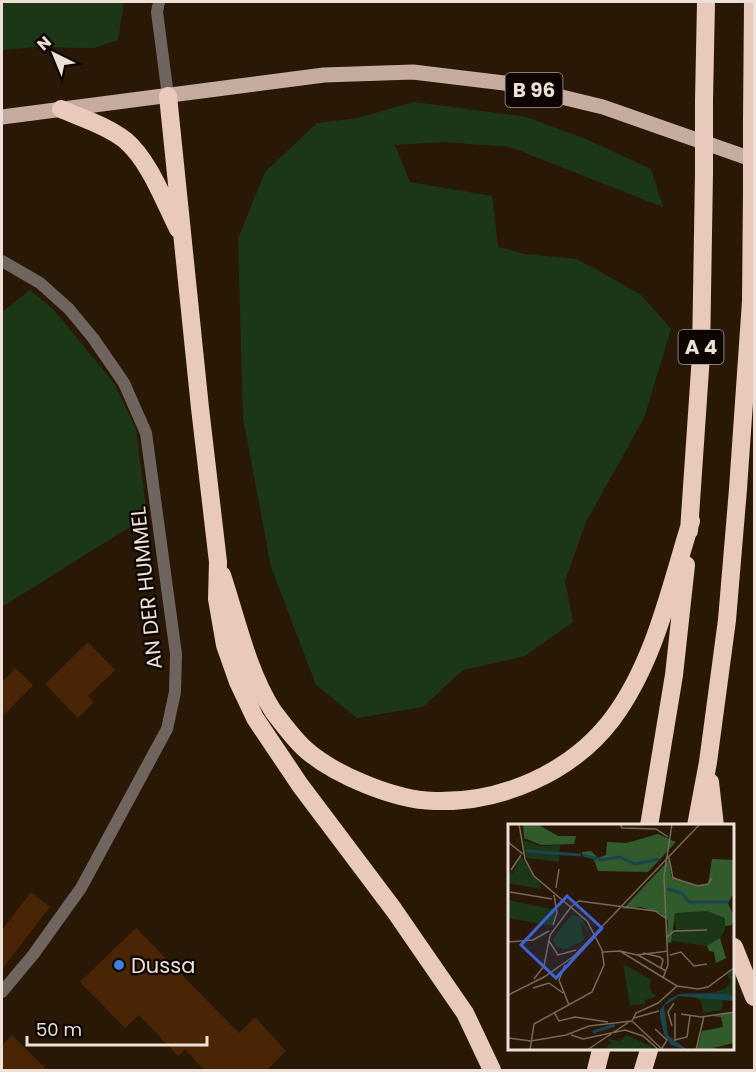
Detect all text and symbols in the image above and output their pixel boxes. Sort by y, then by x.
north arrow [24,24,84,84]
text: N [32,31,56,56]
road number: B 96 [506,73,562,107]
road number: A 4 [678,330,724,364]
street label: AN DER HUMMEL [123,505,169,671]
inset map [508,824,735,1051]
place label: Dussa [131,951,195,980]
marker: Dussa [112,958,126,972]
scale bar [27,1009,207,1047]
text: 50 m [36,1017,82,1042]

